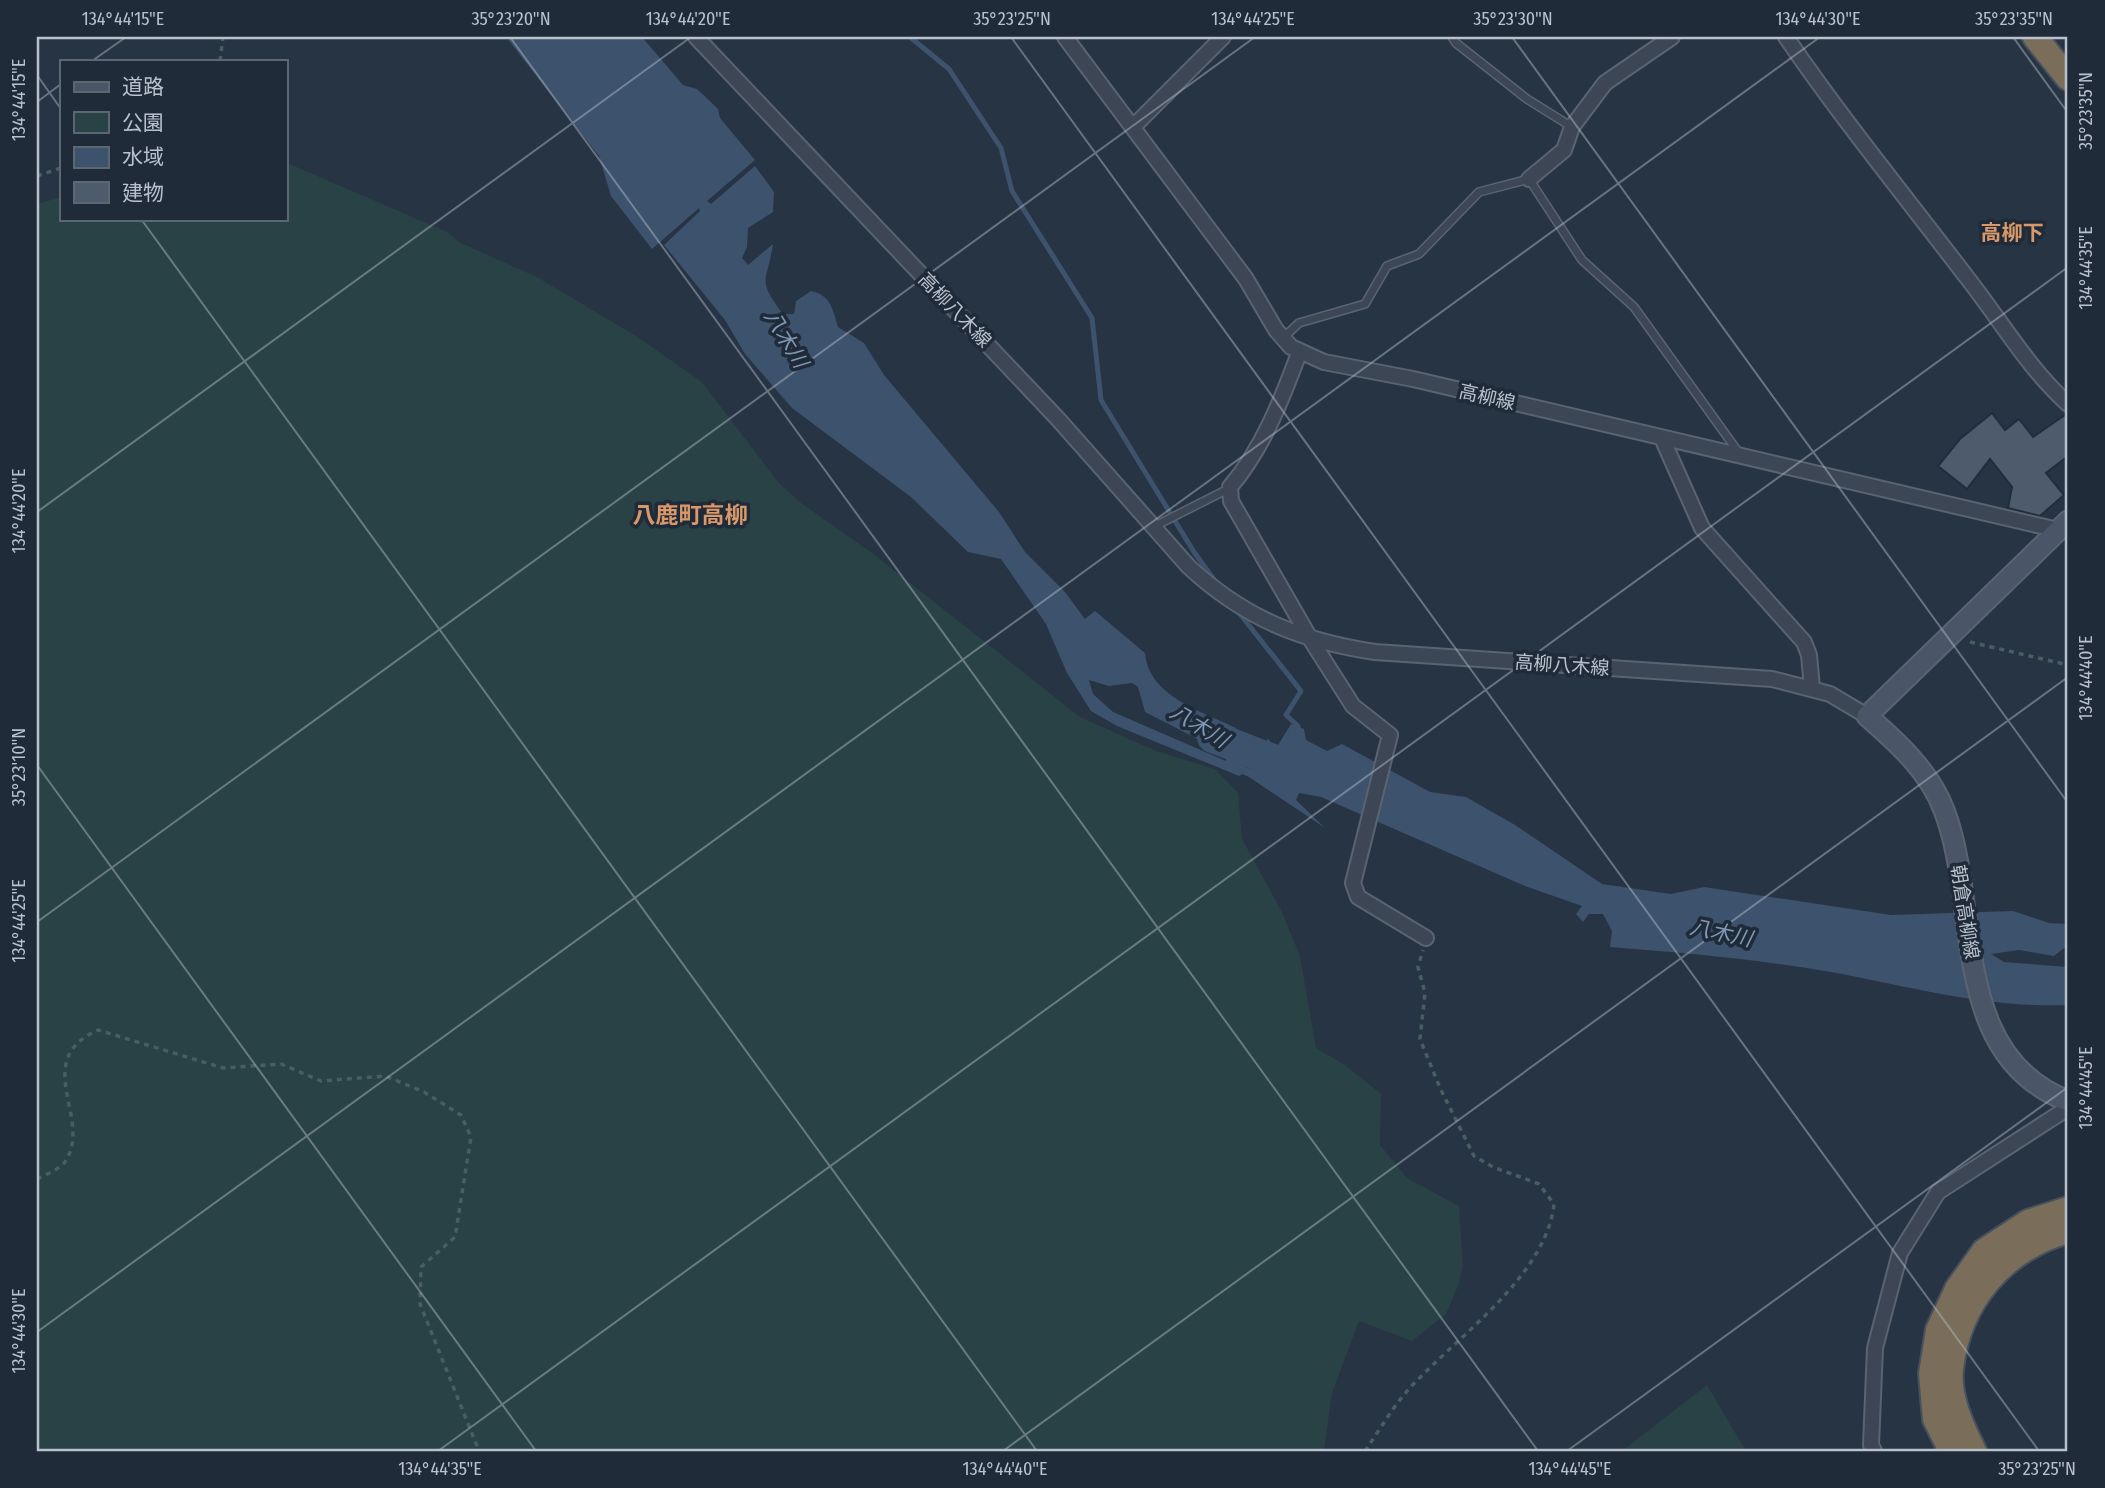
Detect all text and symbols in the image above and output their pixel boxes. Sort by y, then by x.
text: 134°44'15"E [82,8,164,30]
text: 35°23'20"N [471,8,551,30]
text: 134°44'20"E [646,8,730,30]
text: 35°23'25"N [973,8,1051,30]
text: 134°44'25"E [1211,8,1295,30]
text: 35°23'30"N [1473,8,1553,30]
text: 134°44'30"E [1776,8,1860,30]
text: 35°23'35"N [1975,8,2053,30]
text: 134°44'15"E [8,59,30,141]
legend [60,60,287,220]
text: 35°23'35"N [2075,72,2097,150]
text: 道路 [122,74,164,100]
text: 公園 [122,110,164,136]
text: 水域 [122,144,164,170]
text: 建物 [122,180,164,206]
district label: 高柳下 [1981,220,2044,246]
text: 134°44'35"E [2075,226,2097,310]
street label: 高柳八木線 [914,268,996,352]
water label: 八木川 [759,305,814,374]
street label: 高柳線 [1457,379,1517,415]
text: 134°44'20"E [8,469,30,553]
district label: 八鹿町高柳 [633,501,748,529]
text: 134°44'40"E [2075,636,2097,720]
street label: 高柳八木線 [1514,650,1610,680]
water label: 八木川 [1165,699,1234,754]
text: 35°23'10"N [8,728,30,806]
street label: 朝倉高柳線 [1946,863,1984,961]
text: 134°44'25"E [8,879,30,963]
water label: 八木川 [1687,914,1756,953]
text: 134°44'45"E [2075,1046,2097,1130]
text: 134°44'30"E [8,1289,30,1373]
text: 134°44'35"E [398,1458,482,1480]
text: 134°44'40"E [963,1458,1047,1480]
text: 134°44'45"E [1528,1458,1612,1480]
text: 35°23'25"N [1998,1458,2076,1480]

